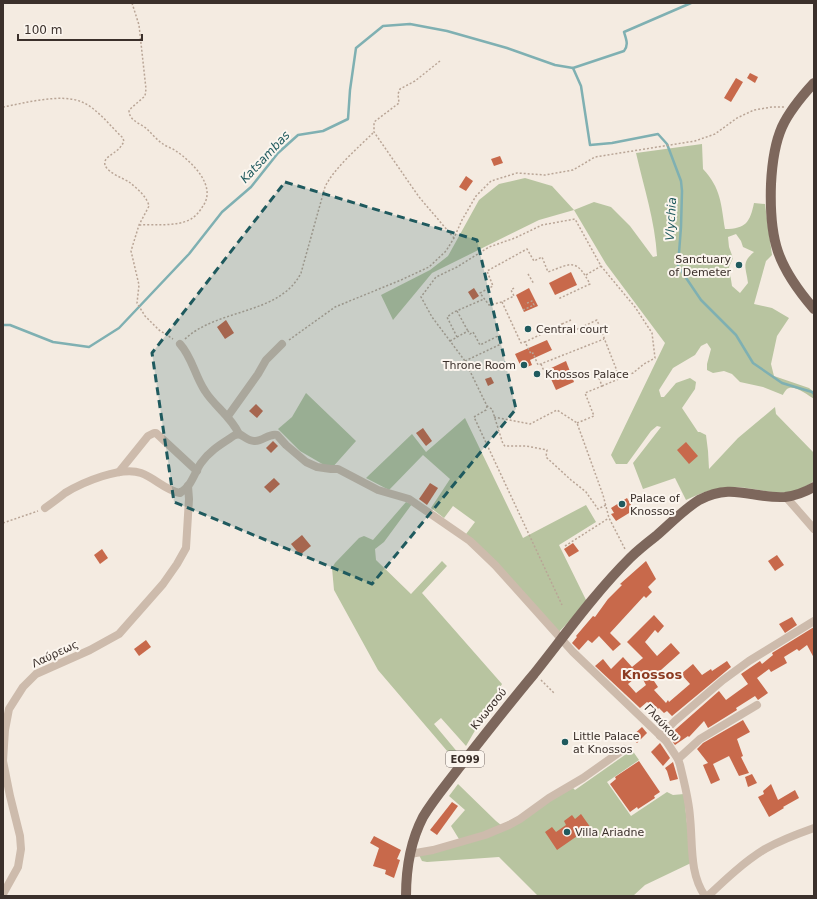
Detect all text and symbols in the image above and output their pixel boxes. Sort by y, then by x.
scale bar [18,16,142,42]
text: 100 m [24,23,62,37]
water label: Katsambas [237,128,293,186]
water label: Vlychia [663,197,679,241]
place label: Sanctuary of Demeter [669,253,731,279]
marker: Sanctuary of Demeter [734,260,744,270]
place label: Central court [536,323,609,336]
marker: Central court [523,324,533,334]
place label: Throne Room [442,359,516,372]
marker: Throne Room [519,360,529,370]
place label: Knossos Palace [545,368,629,381]
marker: Knossos Palace [532,369,542,379]
place label: Palace of Knossos [630,492,681,518]
marker: Palace of Knossos [617,499,627,509]
street label: Λαύρεως [30,638,80,670]
district label: Knossos [622,667,682,682]
street label: Κνωσσού [468,686,510,732]
street label: Γλαύκου [642,702,682,744]
place label: Little Palace at Knossos [573,730,640,756]
marker: Little Palace at Knossos [560,737,570,747]
road number: ΕΟ99 [446,751,484,767]
place label: Villa Ariadne [575,826,644,839]
marker: Villa Ariadne [562,827,572,837]

